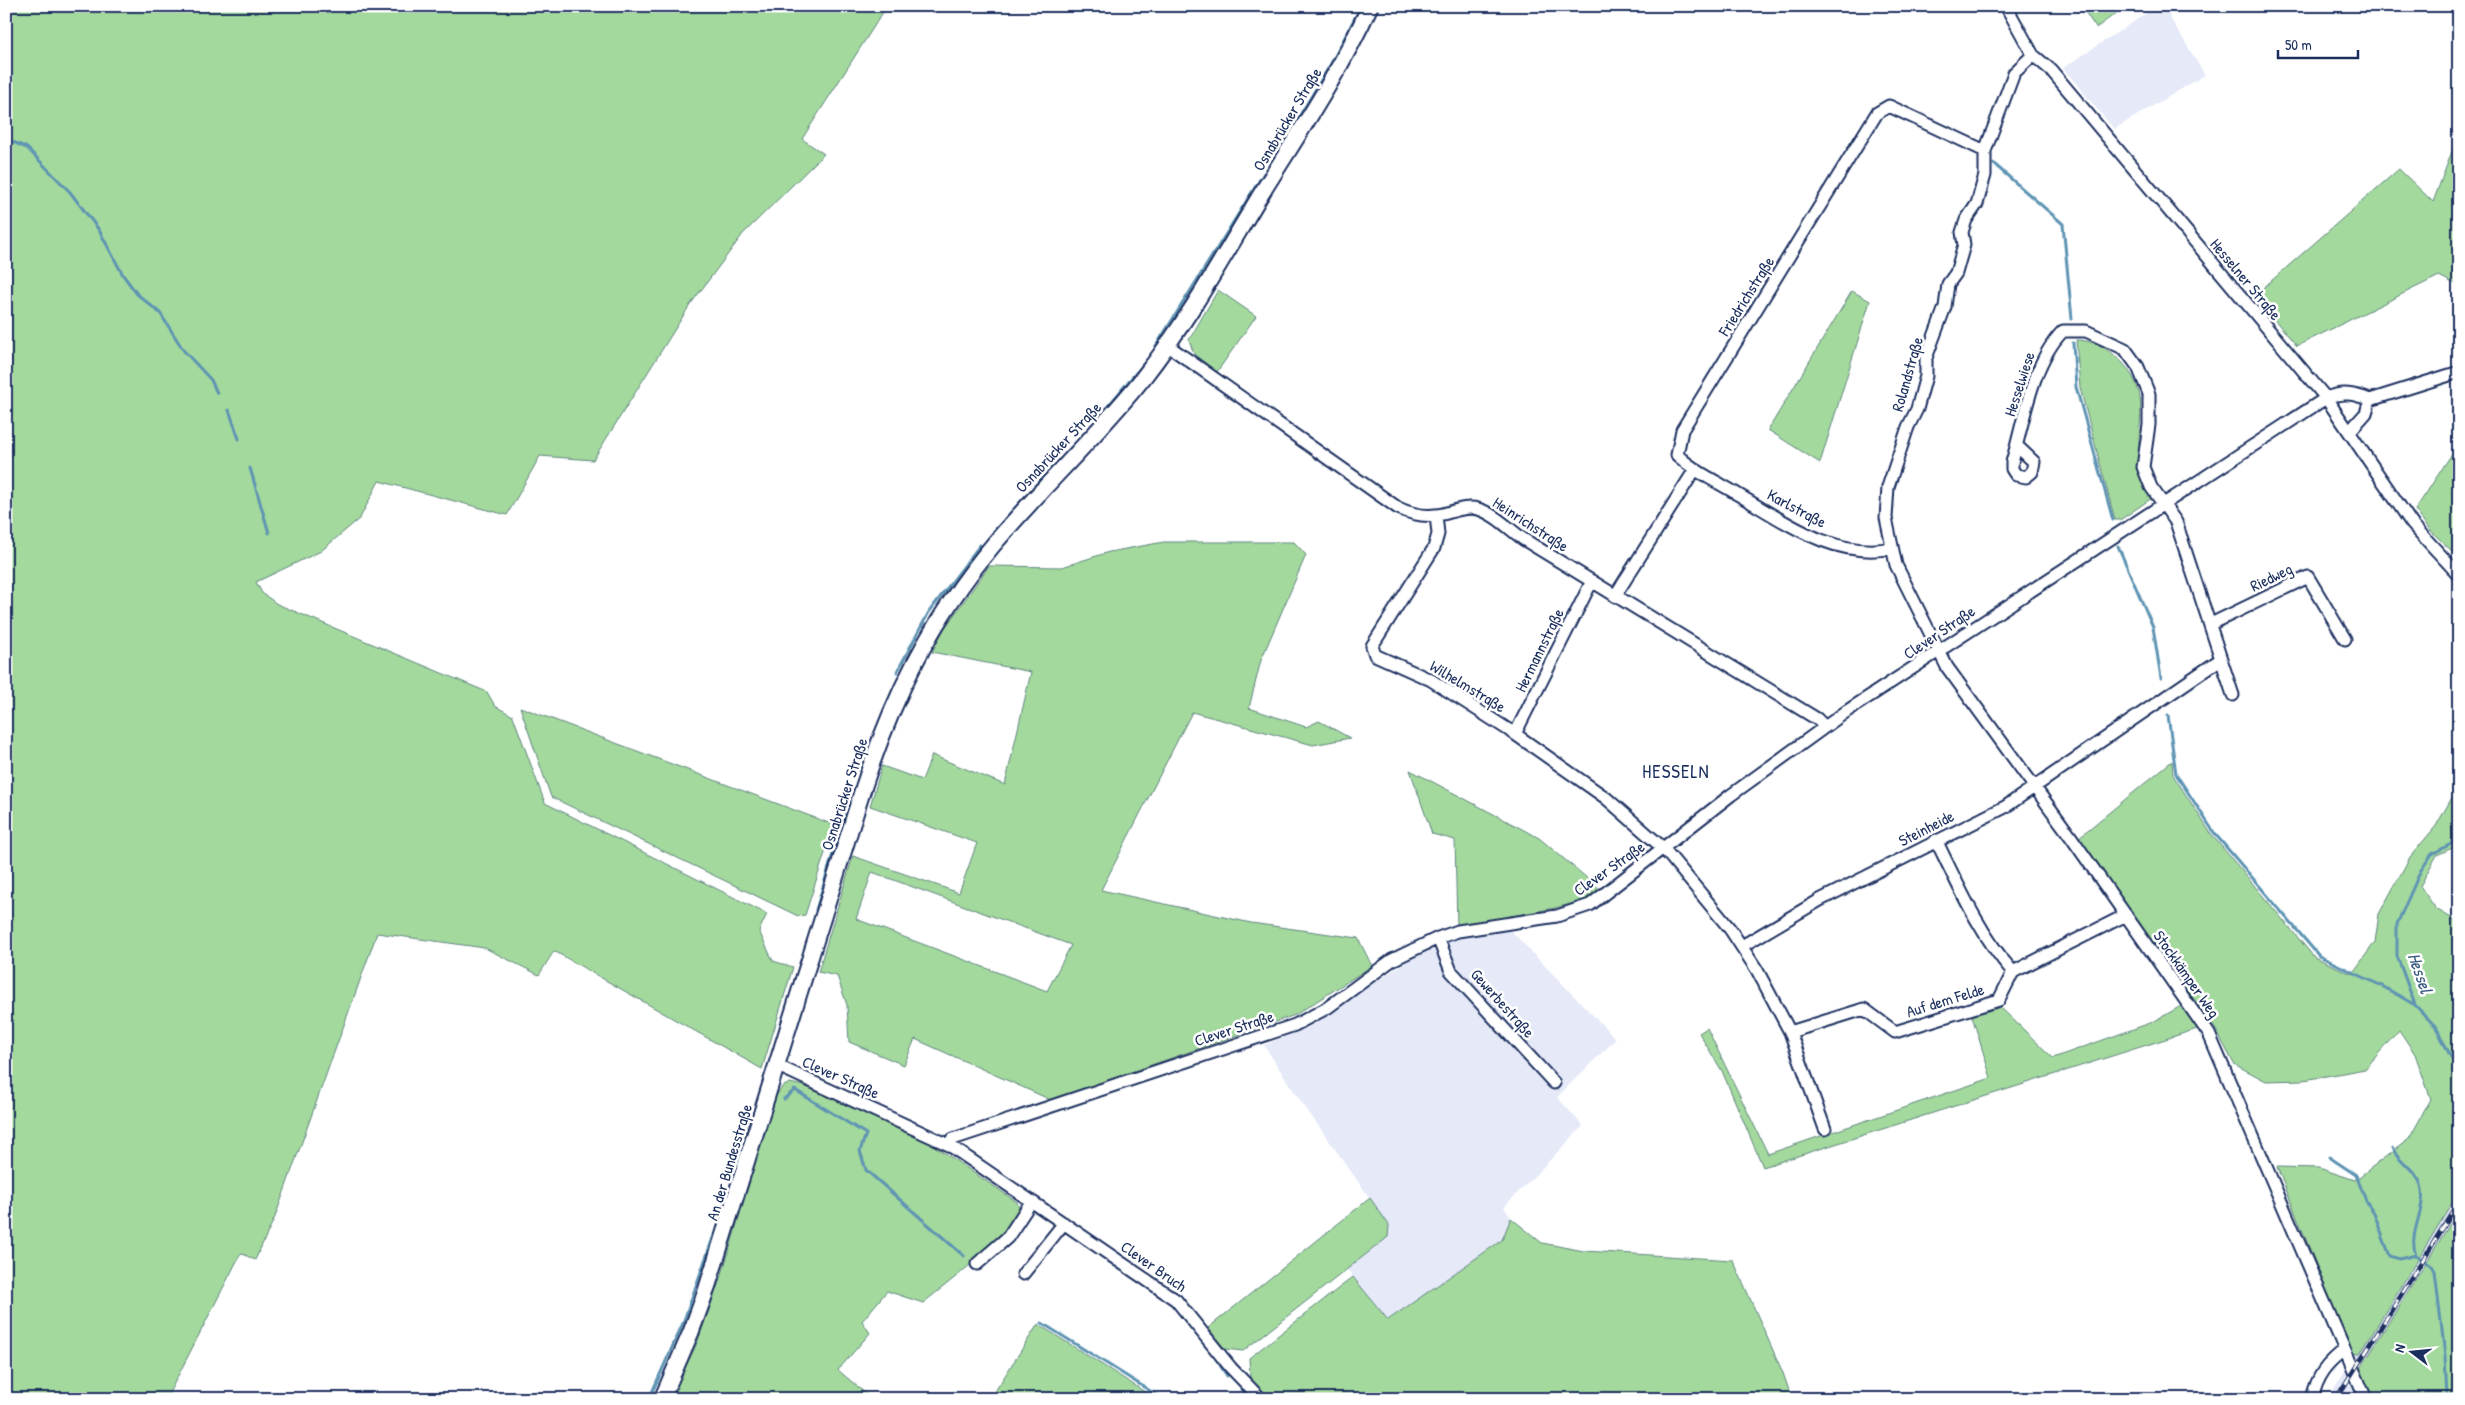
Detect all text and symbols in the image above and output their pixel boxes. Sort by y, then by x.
scale bar [2278,28,2358,60]
text: 50 m [2285,34,2312,55]
street label: Osnabrücker Straße [1247,63,1327,175]
street label: Hesselner Straße [2205,233,2287,325]
street label: Friedrichstraße [1712,251,1779,341]
street label: Rolandstraße [1886,334,1928,414]
street label: Hesselwiese [1998,348,2040,419]
street label: Osnabrücker Straße [1010,396,1106,497]
street label: Karlstraße [1764,483,1831,533]
street label: Heinrichstraße [1489,491,1574,557]
street label: Riedweg [2246,557,2296,597]
street label: Clever Straße [1899,600,1980,664]
street label: Hermannstraße [1509,604,1569,696]
street label: Wilhelmstraße [1426,655,1511,718]
street label: Osnabrücker Straße [815,734,873,853]
district label: HESSELN [1642,758,1710,784]
street label: Steinheide [1895,804,1958,851]
street label: Clever Straße [1569,835,1649,901]
street label: Stockkämper Weg [2149,926,2225,1022]
water label: Hessel [2402,949,2439,998]
street label: Gewerbestraße [1466,964,1540,1043]
street label: Auf dem Felde [1904,978,1987,1022]
street label: Clever Straße [1192,1005,1277,1051]
street label: Clever Straße [799,1050,884,1104]
street label: An der Bundesstraße [701,1101,757,1223]
street label: Clever Bruch [1117,1235,1191,1297]
north arrow [2388,1328,2438,1378]
text: N [2389,1342,2409,1354]

